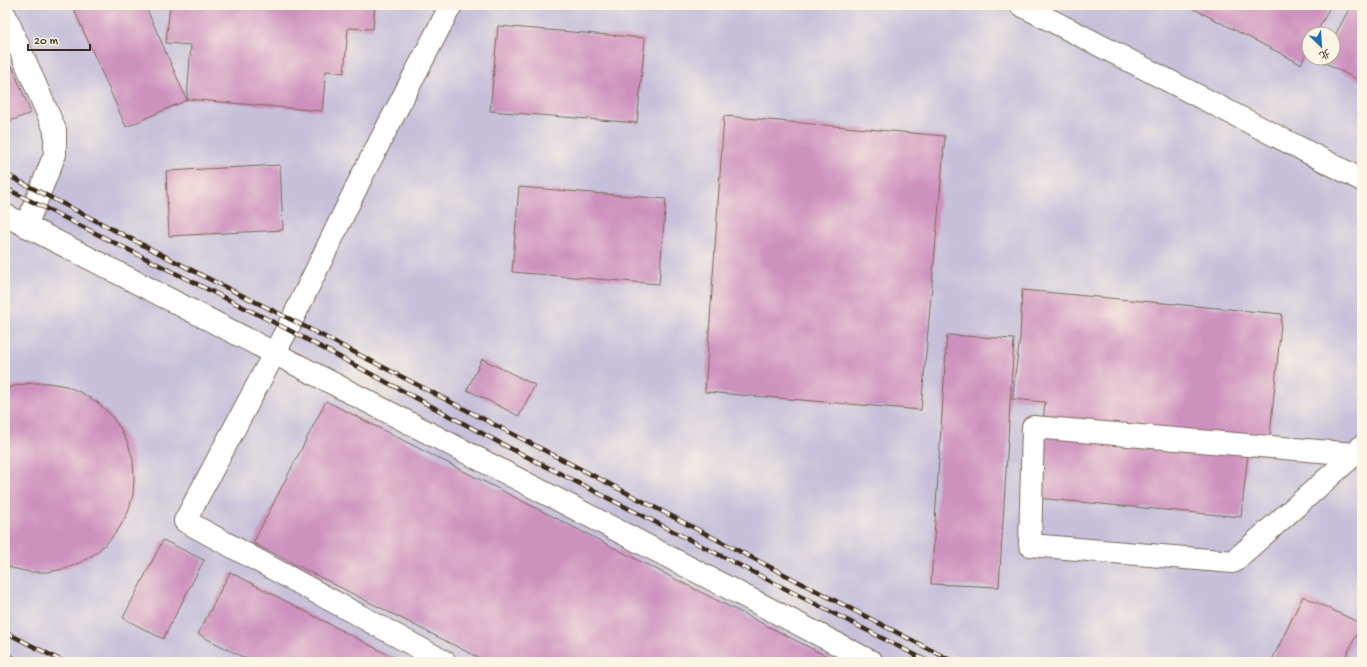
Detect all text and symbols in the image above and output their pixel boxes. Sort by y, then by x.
scale bar [28,26,90,52]
north arrow [1301,26,1341,66]
text: 20 m [34,35,59,49]
text: 北 [1317,45,1332,61]

